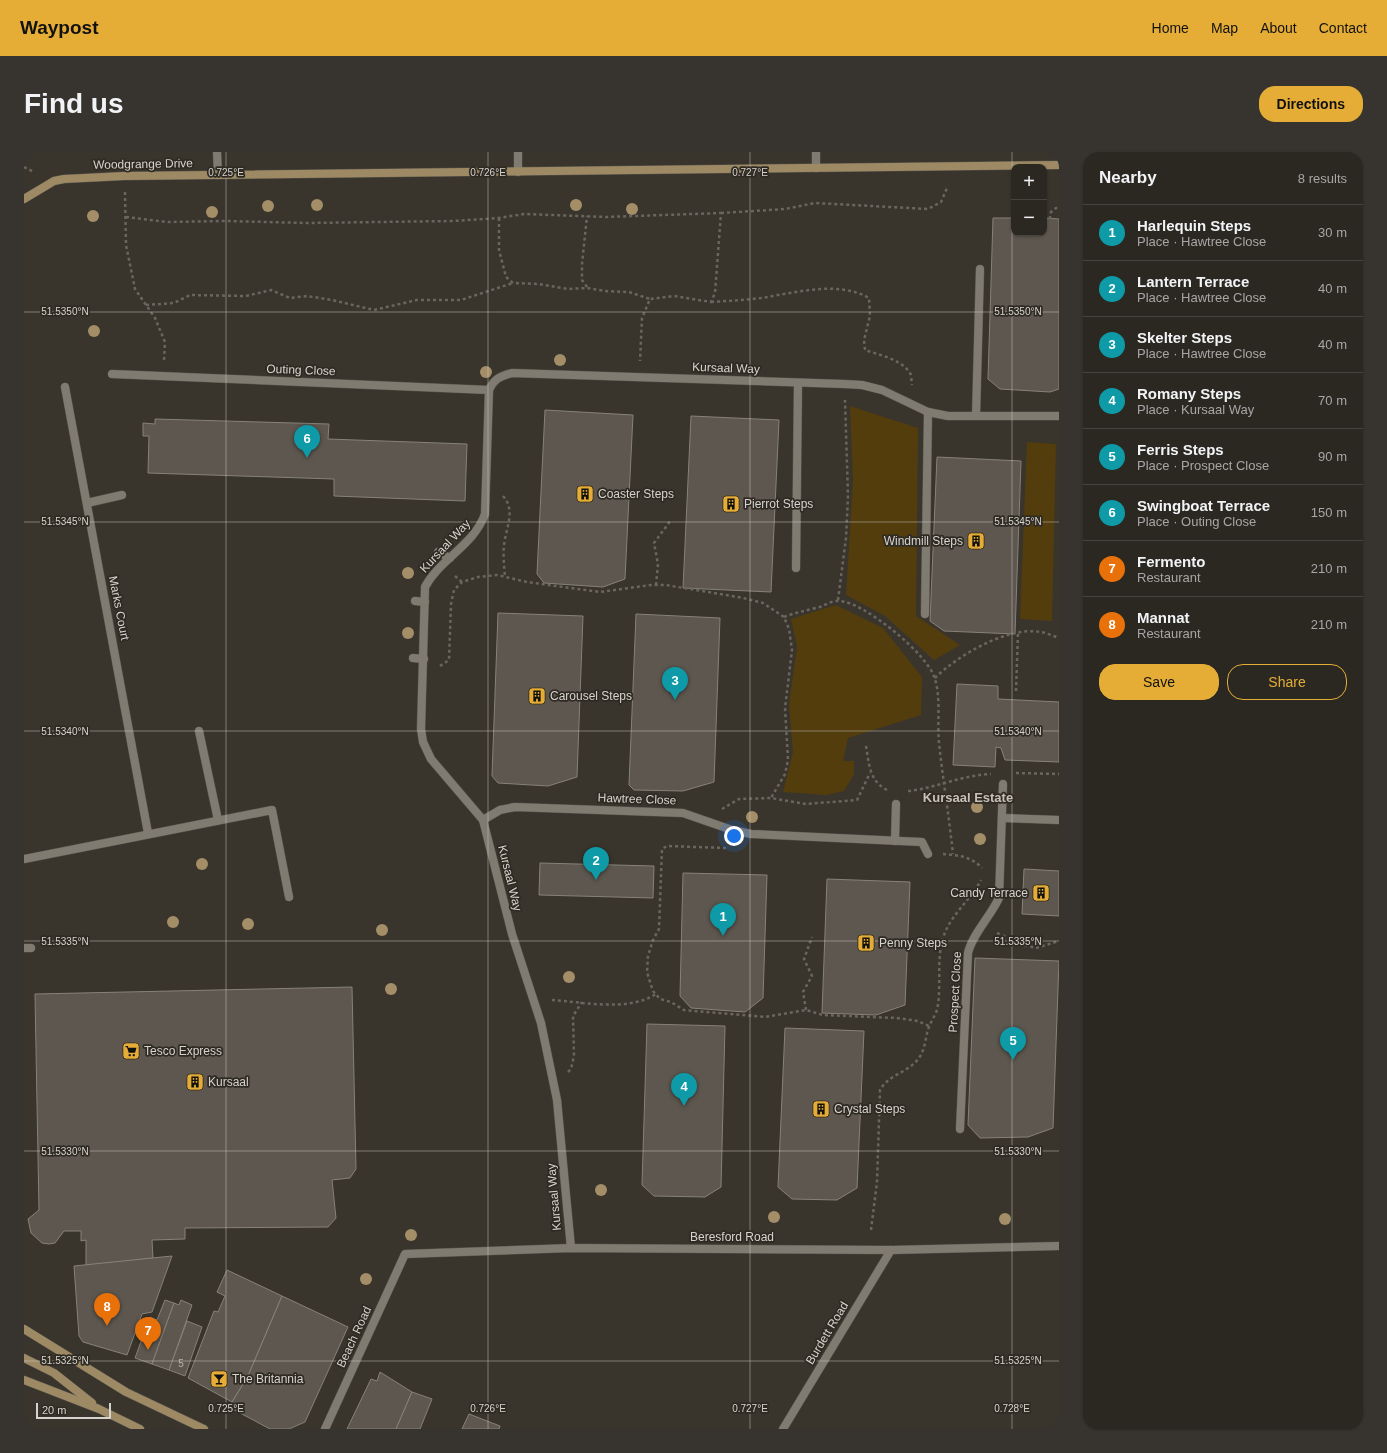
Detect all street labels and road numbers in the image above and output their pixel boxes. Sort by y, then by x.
street label: Woodgrange Drive [93,156,193,172]
street label: Kursaal Way [692,360,760,376]
street label: Outing Close [266,362,336,378]
street label: Kursaal Way [417,517,473,575]
street label: Marks Court [106,575,132,642]
street label: Hawtree Close [597,791,677,807]
street label: Kursaal Way [495,844,525,912]
street label: Prospect Close [946,951,964,1033]
street label: Kursaal Way [544,1163,564,1231]
street label: Beresford Road [690,1230,774,1244]
street label: Burdett Road [803,1299,851,1367]
street label: Beach Road [334,1304,374,1370]

